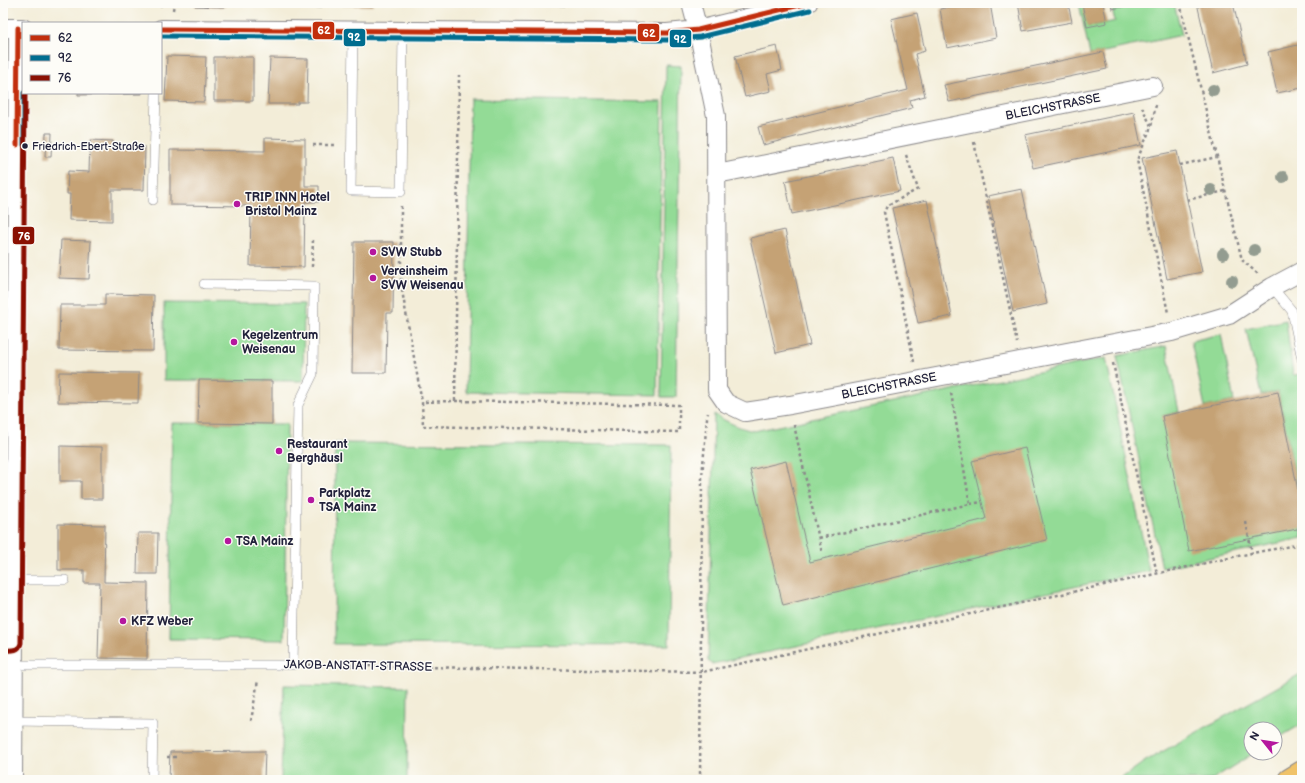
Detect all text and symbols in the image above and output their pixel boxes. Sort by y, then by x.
line badge: 62 [312,21,335,40]
legend [22,22,162,94]
line badge: 62 [637,23,660,42]
text: 62 [317,24,331,37]
text: 62 [642,27,656,40]
line badge: 92 [343,28,366,47]
line badge: 92 [669,29,692,48]
text: 62 [58,31,72,46]
text: 92 [347,31,361,44]
text: 92 [673,33,687,46]
text: 92 [58,51,72,66]
text: 76 [58,71,71,86]
street label: BLEICHSTRASSE [1004,90,1102,124]
place label: Friedrich-Ebert-Straße [32,140,145,153]
marker: Friedrich-Ebert-Straße [20,141,30,151]
place label: TRIP INN Hotel Bristol Mainz [245,190,330,219]
marker: TRIP INN Hotel Bristol Mainz [232,199,242,209]
line badge: 76 [12,226,35,245]
text: 76 [18,230,31,243]
place label: SVW Stubb [381,245,442,260]
marker: SVW Stubb [368,247,378,257]
place label: Vereinsheim SVW Weisenau [381,264,464,293]
marker: Vereinsheim SVW Weisenau [368,273,378,283]
place label: Kegelzentrum Weisenau [242,328,318,357]
marker: Kegelzentrum Weisenau [229,337,239,347]
street label: BLEICHSTRASSE [840,369,938,403]
place label: Restaurant Berghäusl [287,437,348,466]
marker: Restaurant Berghäusl [274,446,284,456]
place label: Parkplatz TSA Mainz [319,486,377,515]
marker: Parkplatz TSA Mainz [306,495,316,505]
place label: TSA Mainz [236,534,294,549]
marker: TSA Mainz [223,536,233,546]
place label: KFZ Weber [131,614,193,629]
marker: KFZ Weber [118,616,128,626]
street label: JAKOB-ANSTATT-STRASSE [284,657,432,675]
north arrow [1243,721,1283,761]
text: N [1247,729,1262,743]

